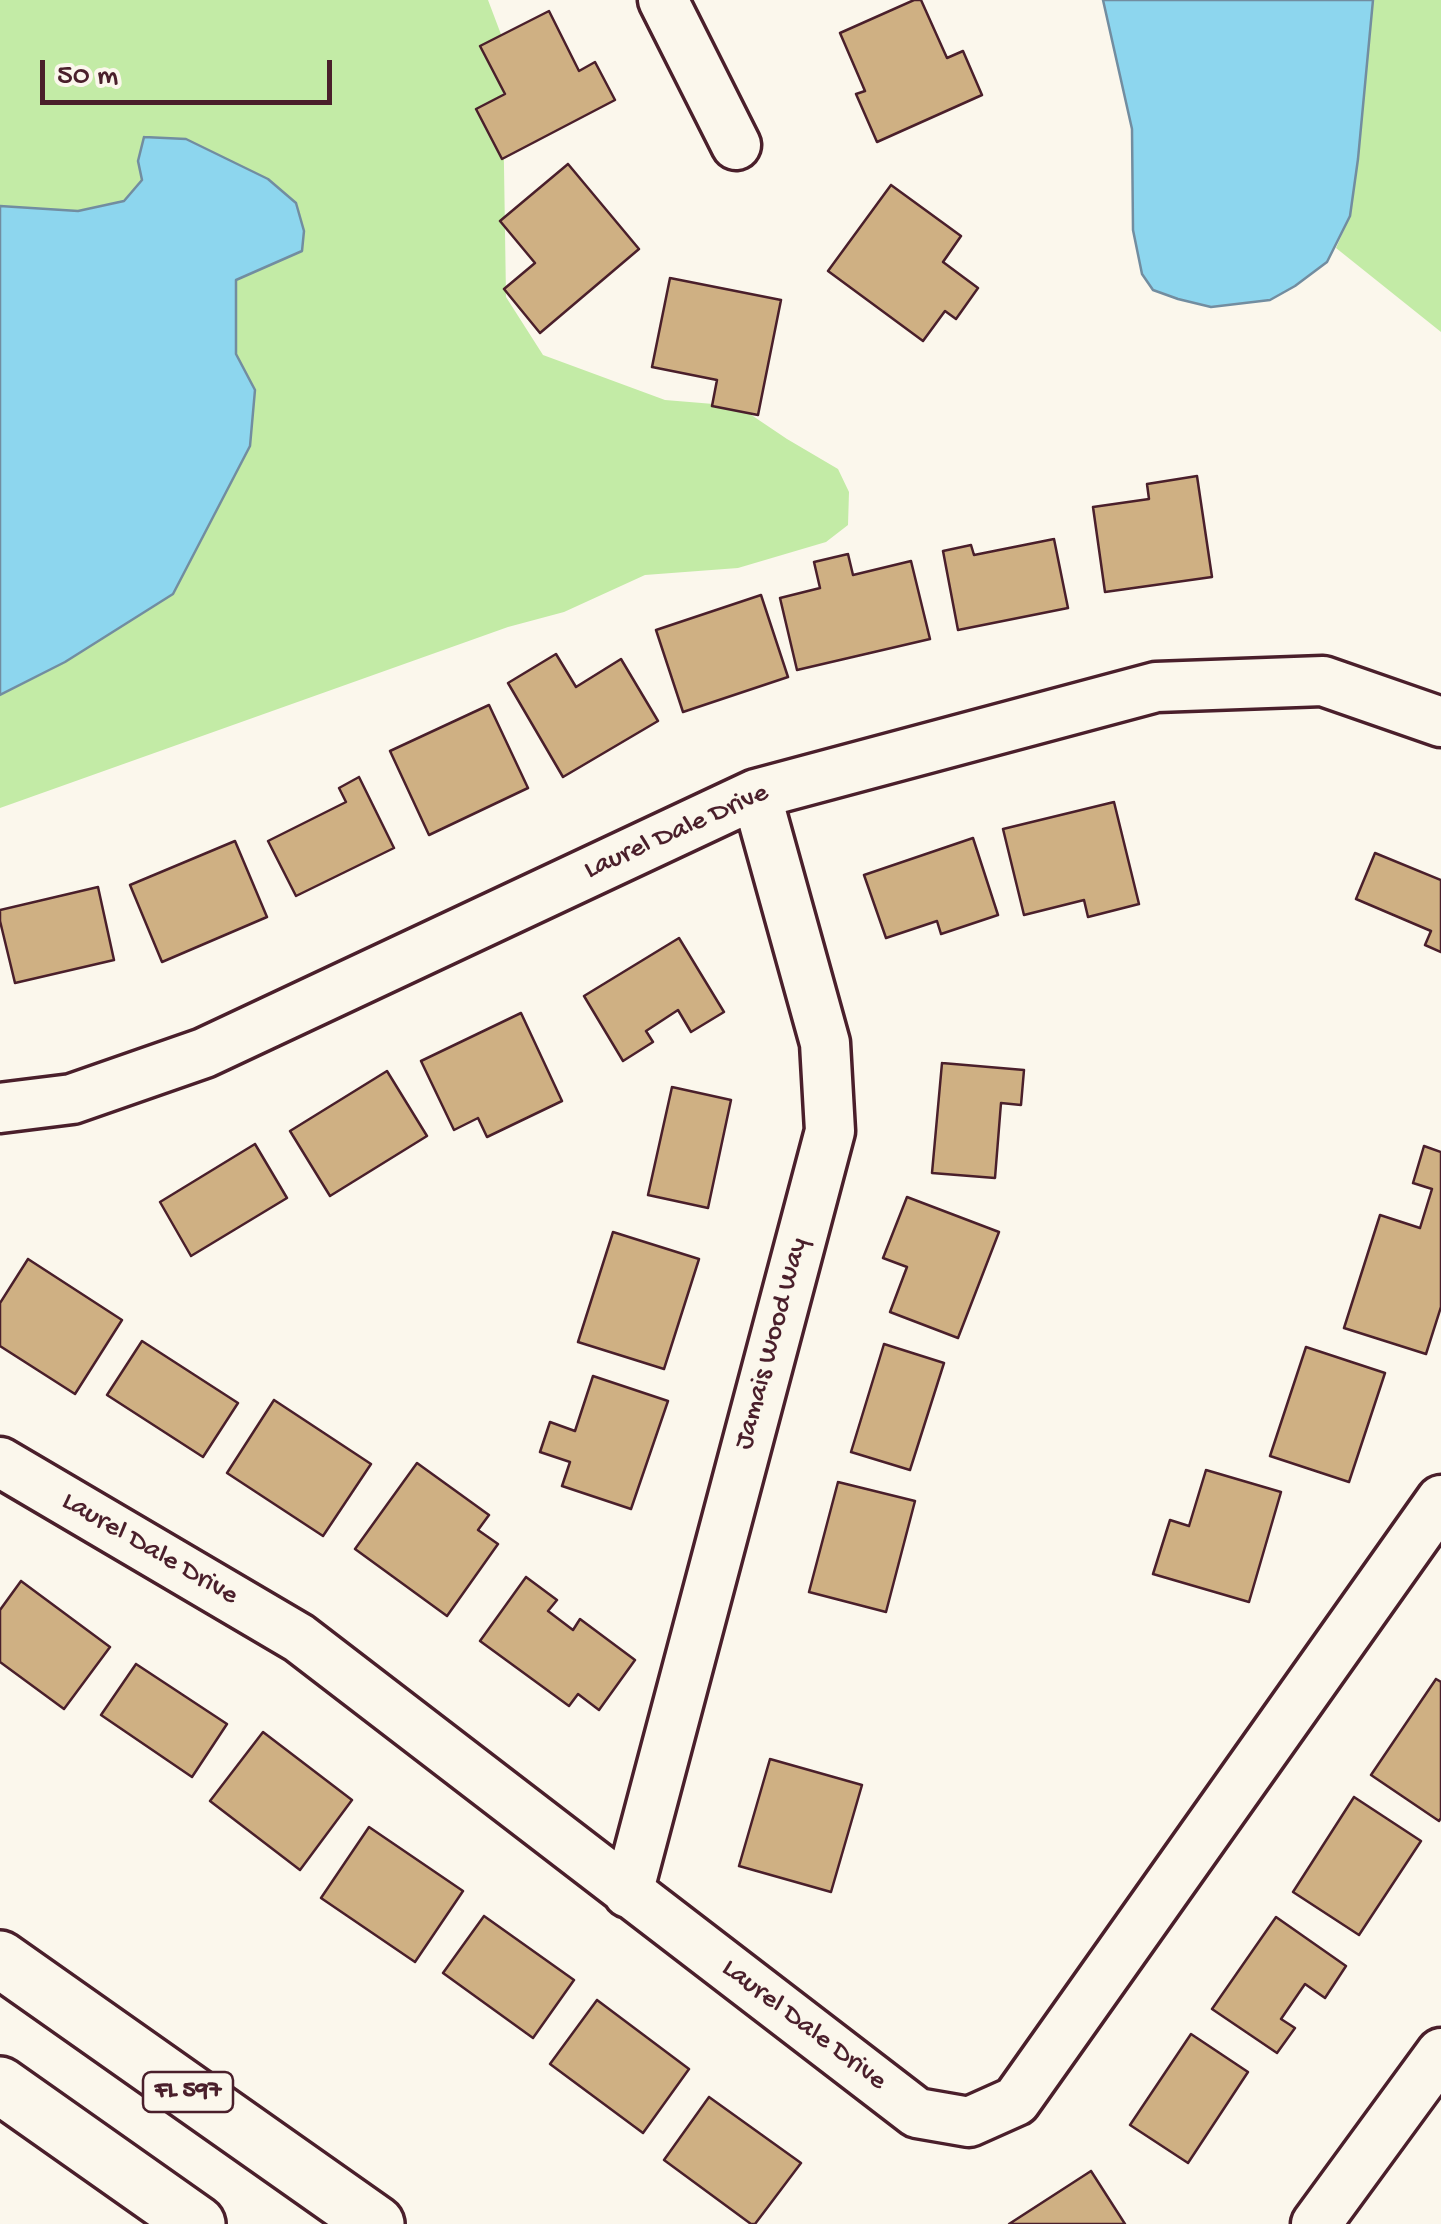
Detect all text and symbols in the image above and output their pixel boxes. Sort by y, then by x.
scale bar [45,40,338,102]
text: 50 m [57,60,118,95]
street label: Laurel Dale Drive [580,777,774,889]
street label: Jamais Wood Way [729,1234,817,1454]
street label: Laurel Dale Drive [55,1486,243,1614]
street label: Laurel Dale Drive [714,1953,892,2099]
road number: FL 597 [143,2072,233,2112]

